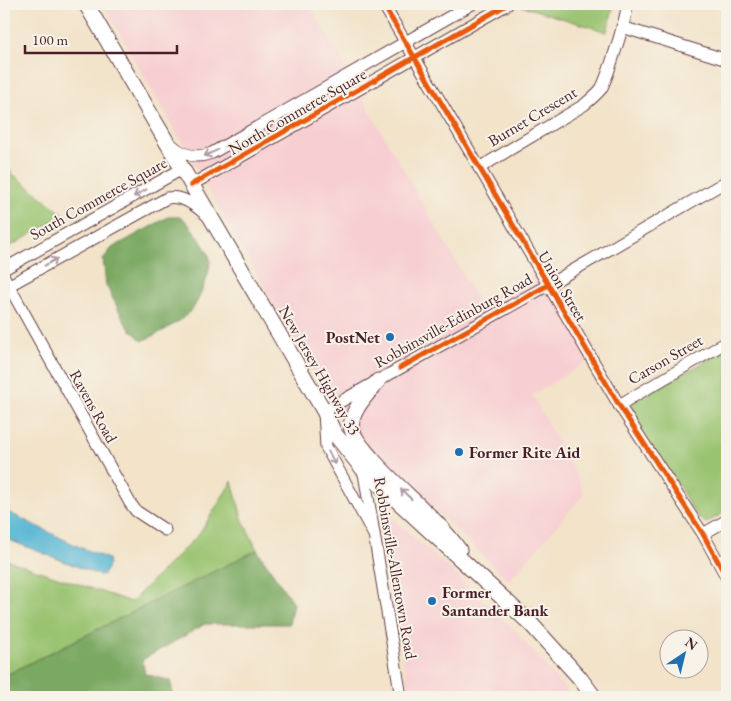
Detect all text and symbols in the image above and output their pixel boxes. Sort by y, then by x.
scale bar [25,22,178,54]
text: 100 m [32,30,69,49]
street label: North Commerce Square [224,63,370,160]
street label: Burnet Crescent [484,82,581,151]
one-way arrow [204,149,219,159]
street label: South Commerce Square [26,152,171,245]
one-way arrow [132,188,147,198]
street label: Union Street [533,247,592,325]
one-way arrow [43,257,58,266]
street label: Robbinsville-Edinburg Road [371,268,537,373]
street label: New Jersey Highway 33 [274,302,365,439]
place label: PostNet [326,327,380,348]
street label: Carson Street [624,330,706,389]
marker: PostNet [384,331,396,343]
street label: Ravens Road [65,366,123,447]
place label: Former Rite Aid [469,442,581,463]
marker: Former Rite Aid [453,446,465,458]
one-way arrow [327,451,337,466]
street label: Robbinsville-Allentown Road [369,475,422,662]
one-way arrow [400,488,412,500]
place label: Former Santander Bank [442,582,549,621]
marker: Former Santander Bank [426,595,438,607]
north arrow [658,628,708,678]
text: N [682,633,702,654]

